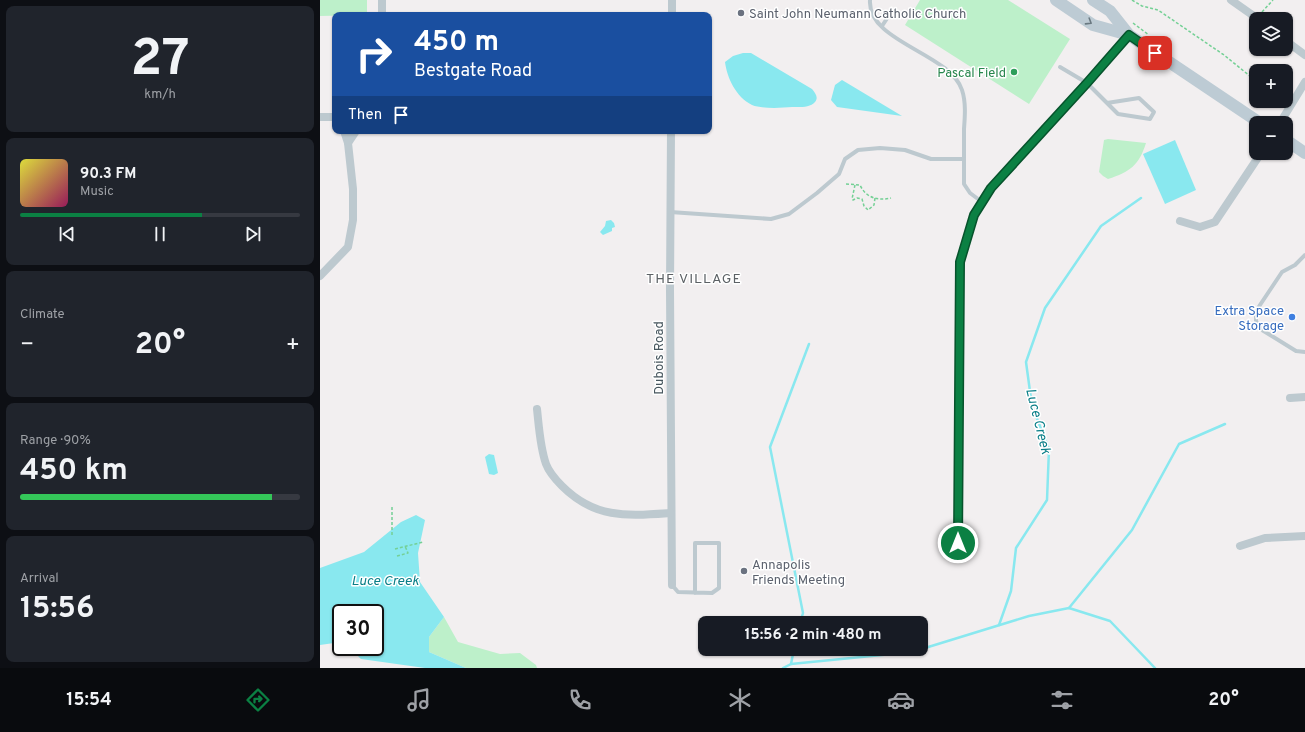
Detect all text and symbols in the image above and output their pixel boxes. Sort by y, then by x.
place label: Saint John Neumann Catholic Church [749,7,966,23]
marker: Saint John Neumann Catholic Church [736,8,746,18]
map controls [1249,12,1293,160]
button: layers [1249,12,1293,56]
one-way arrow [1085,17,1092,25]
text: 450 m [414,25,499,61]
text: 27 [130,28,190,94]
icon: right [348,28,400,80]
pin [1138,36,1172,70]
icon: arrive [1144,42,1166,64]
text: Bestgate Road [414,60,532,83]
button: + [1249,64,1293,108]
place label: Pascal Field [937,66,1006,82]
marker: Pascal Field [1009,67,1019,77]
text: km/h [144,87,176,103]
icon: arrive [390,104,412,126]
text: Then [348,106,382,125]
button: − [1249,116,1293,160]
text: 90.3 FM [80,165,136,184]
text: Music [80,184,114,200]
icon: previous [56,223,78,245]
icon: pause [149,223,171,245]
icon: next [242,223,264,245]
district label: THE VILLAGE [646,271,742,288]
place label: Extra Space Storage [1215,304,1284,335]
text: Climate [20,307,65,323]
marker: Extra Space Storage [1287,312,1297,322]
street label: Dubois Road [652,321,668,395]
text: 20° [135,327,185,364]
text: − [20,332,34,359]
text: + [286,332,300,359]
water label: Luce Creek [1021,387,1054,457]
text: Range · 90% [20,433,91,449]
text: 450 km [20,453,128,490]
position arrow [937,522,979,564]
place label: Annapolis Friends Meeting [752,558,845,589]
marker: Annapolis Friends Meeting [739,566,749,576]
text: Arrival [20,571,59,587]
water label: Luce Creek [351,573,420,590]
text: 15:56 [20,591,94,628]
speed limit sign: 30 [332,604,384,656]
text: 15:56 · 2 min · 480 m [745,626,881,645]
icon: directions [244,686,272,714]
icon: music [405,686,433,714]
icon: phone [566,686,594,714]
icon: climate [726,686,754,714]
icon: car [887,686,915,714]
icon: filters [1048,686,1076,714]
text: 15:54 [66,689,112,712]
text: 20° [1208,689,1239,712]

